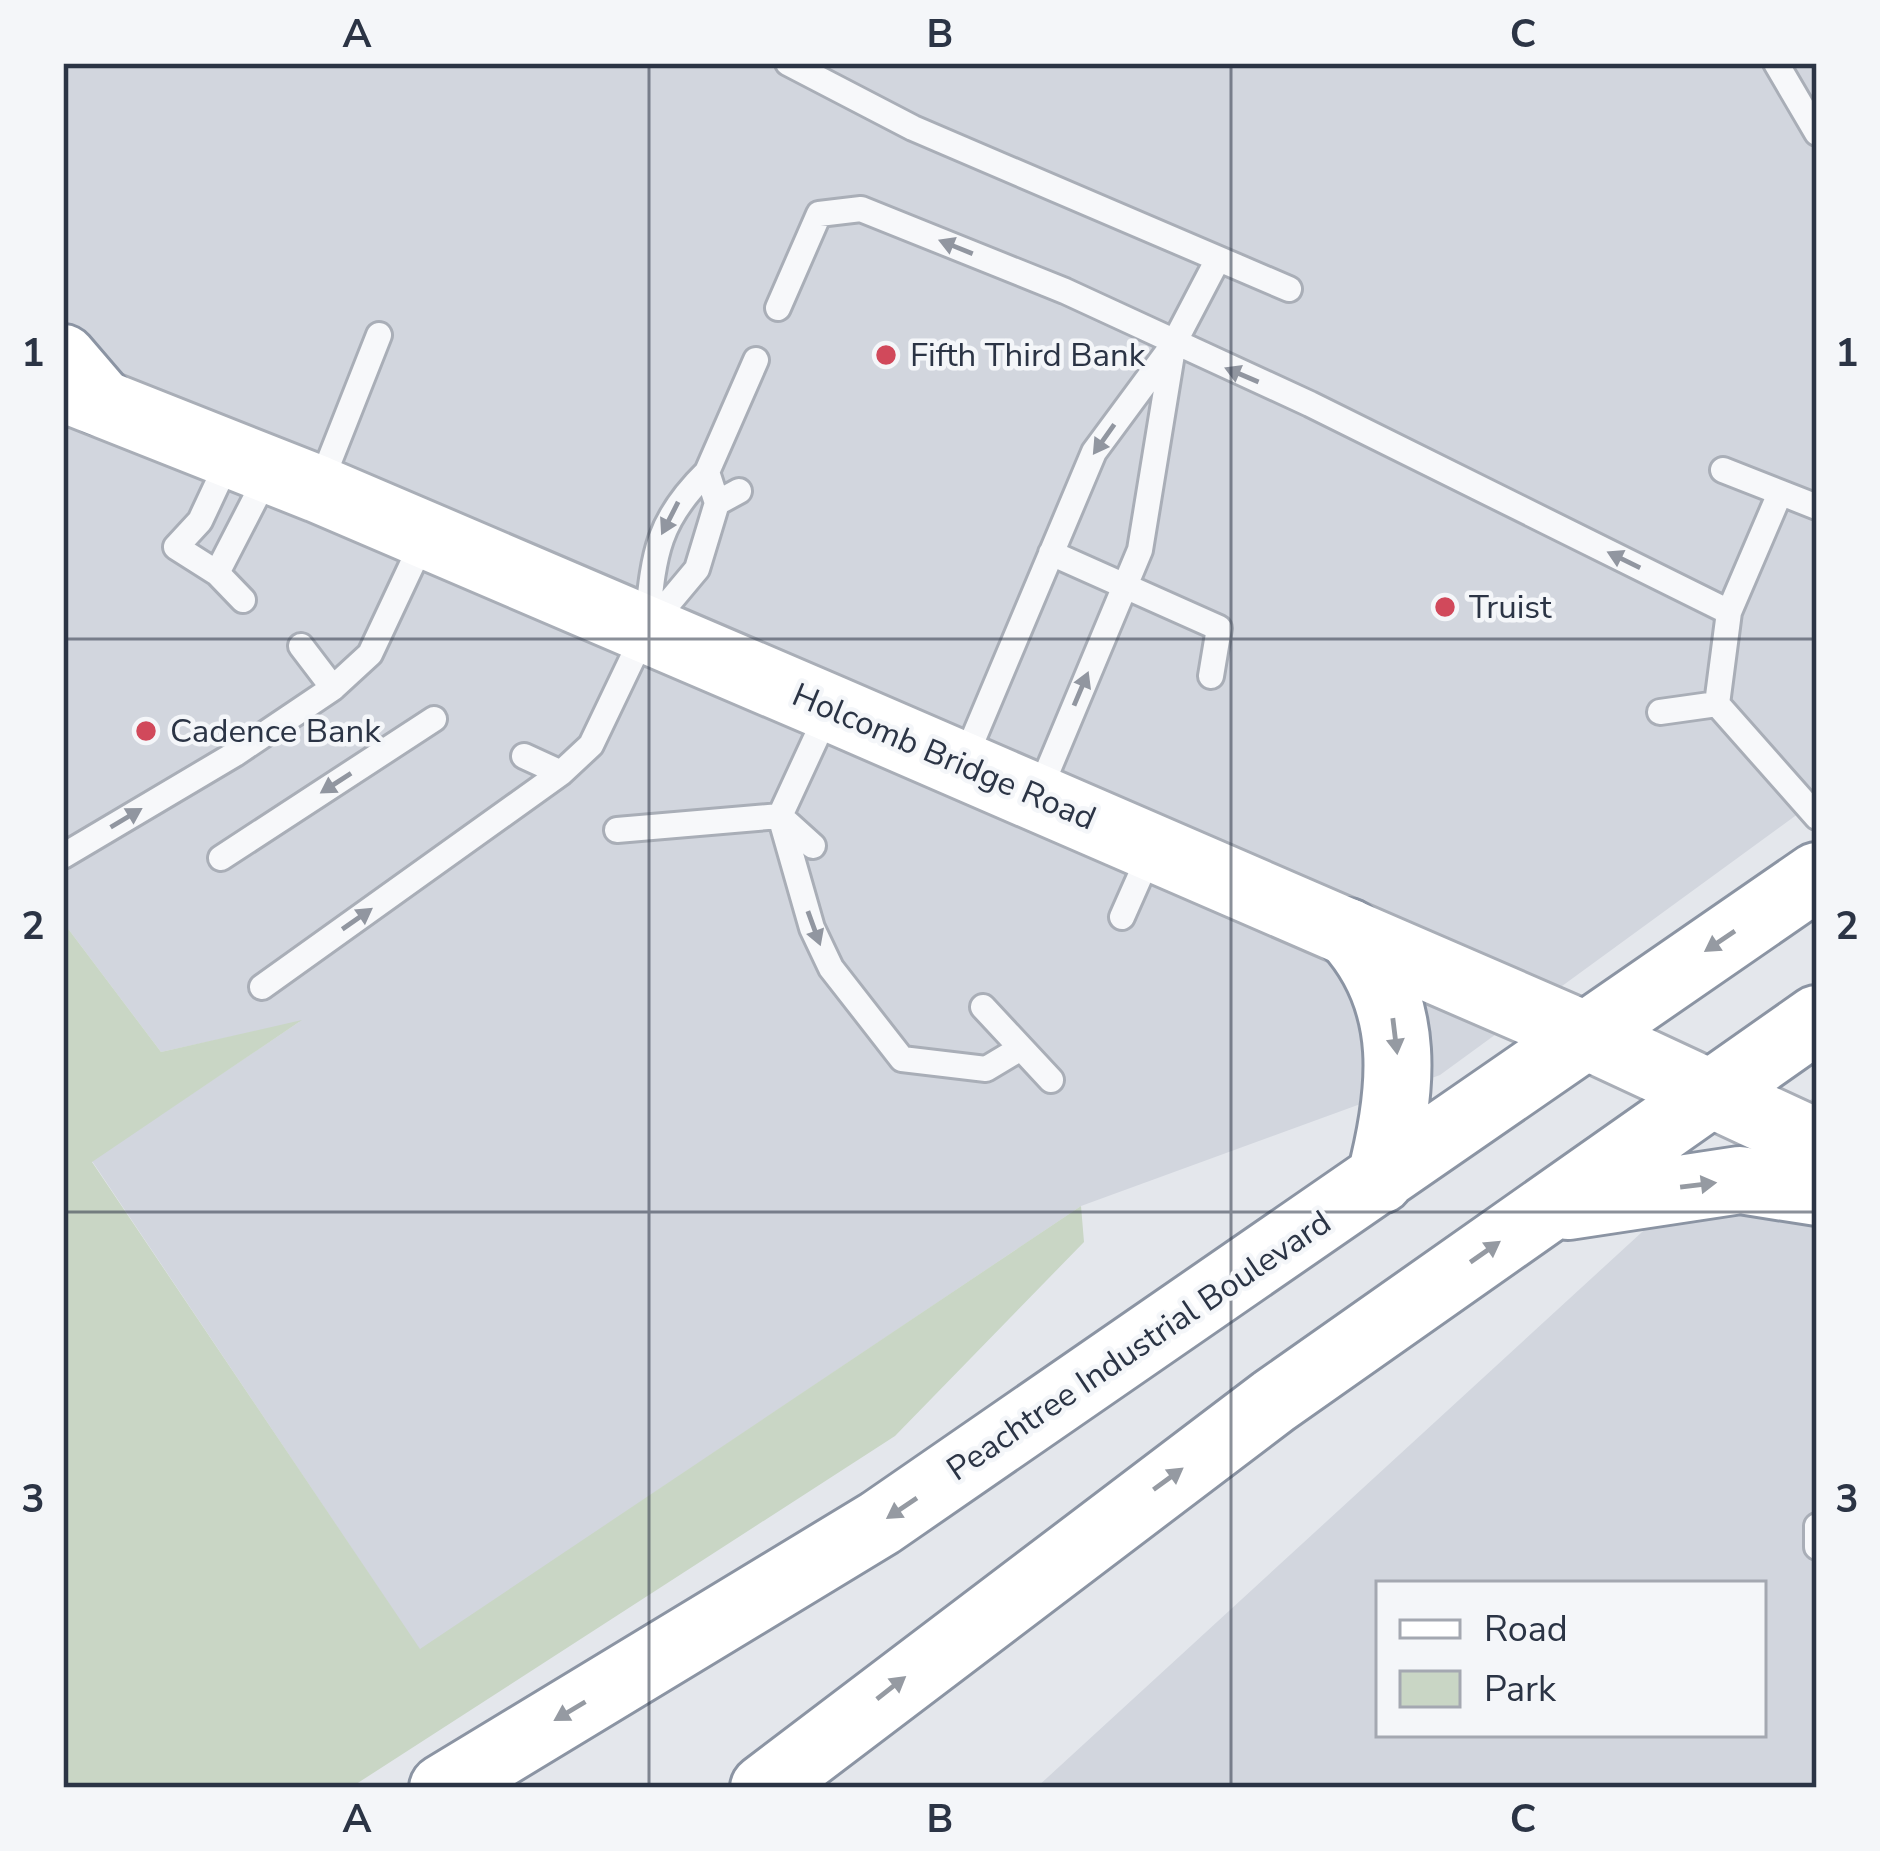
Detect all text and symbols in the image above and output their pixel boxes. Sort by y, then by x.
text: A [342,8,372,61]
text: B [927,8,953,61]
text: C [1510,8,1536,61]
one-way arrow [938,237,974,256]
text: 1 [21,327,45,380]
text: 1 [1835,327,1859,380]
place label: Fifth Third Bank [910,333,1146,378]
marker: Fifth Third Bank [873,342,899,368]
one-way arrow [1224,364,1259,384]
one-way arrow [1093,423,1116,455]
one-way arrow [660,500,680,535]
one-way arrow [1607,551,1641,571]
place label: Truist [1469,585,1552,630]
marker: Truist [1432,594,1458,620]
one-way arrow [1072,671,1091,707]
street label: Holcomb Bridge Road [785,673,1103,841]
place label: Cadence Bank [170,709,381,754]
marker: Cadence Bank [133,718,159,744]
one-way arrow [320,771,353,793]
one-way arrow [109,808,143,829]
text: 2 [21,900,45,953]
text: 2 [1835,900,1859,953]
one-way arrow [341,908,373,931]
one-way arrow [806,911,824,947]
one-way arrow [1704,930,1737,952]
one-way arrow [1386,1017,1405,1055]
one-way arrow [1680,1176,1717,1195]
street label: Peachtree Industrial Boulevard [938,1200,1340,1492]
one-way arrow [1469,1241,1501,1264]
one-way arrow [1152,1468,1184,1492]
text: 3 [21,1473,45,1526]
text: 3 [1835,1473,1859,1526]
one-way arrow [886,1496,919,1518]
legend [1376,1581,1766,1737]
text: Road [1484,1605,1568,1654]
text: Park [1484,1665,1557,1714]
one-way arrow [876,1676,907,1701]
one-way arrow [553,1700,587,1721]
text: A [342,1793,372,1846]
text: B [927,1793,953,1846]
text: C [1510,1793,1536,1846]

